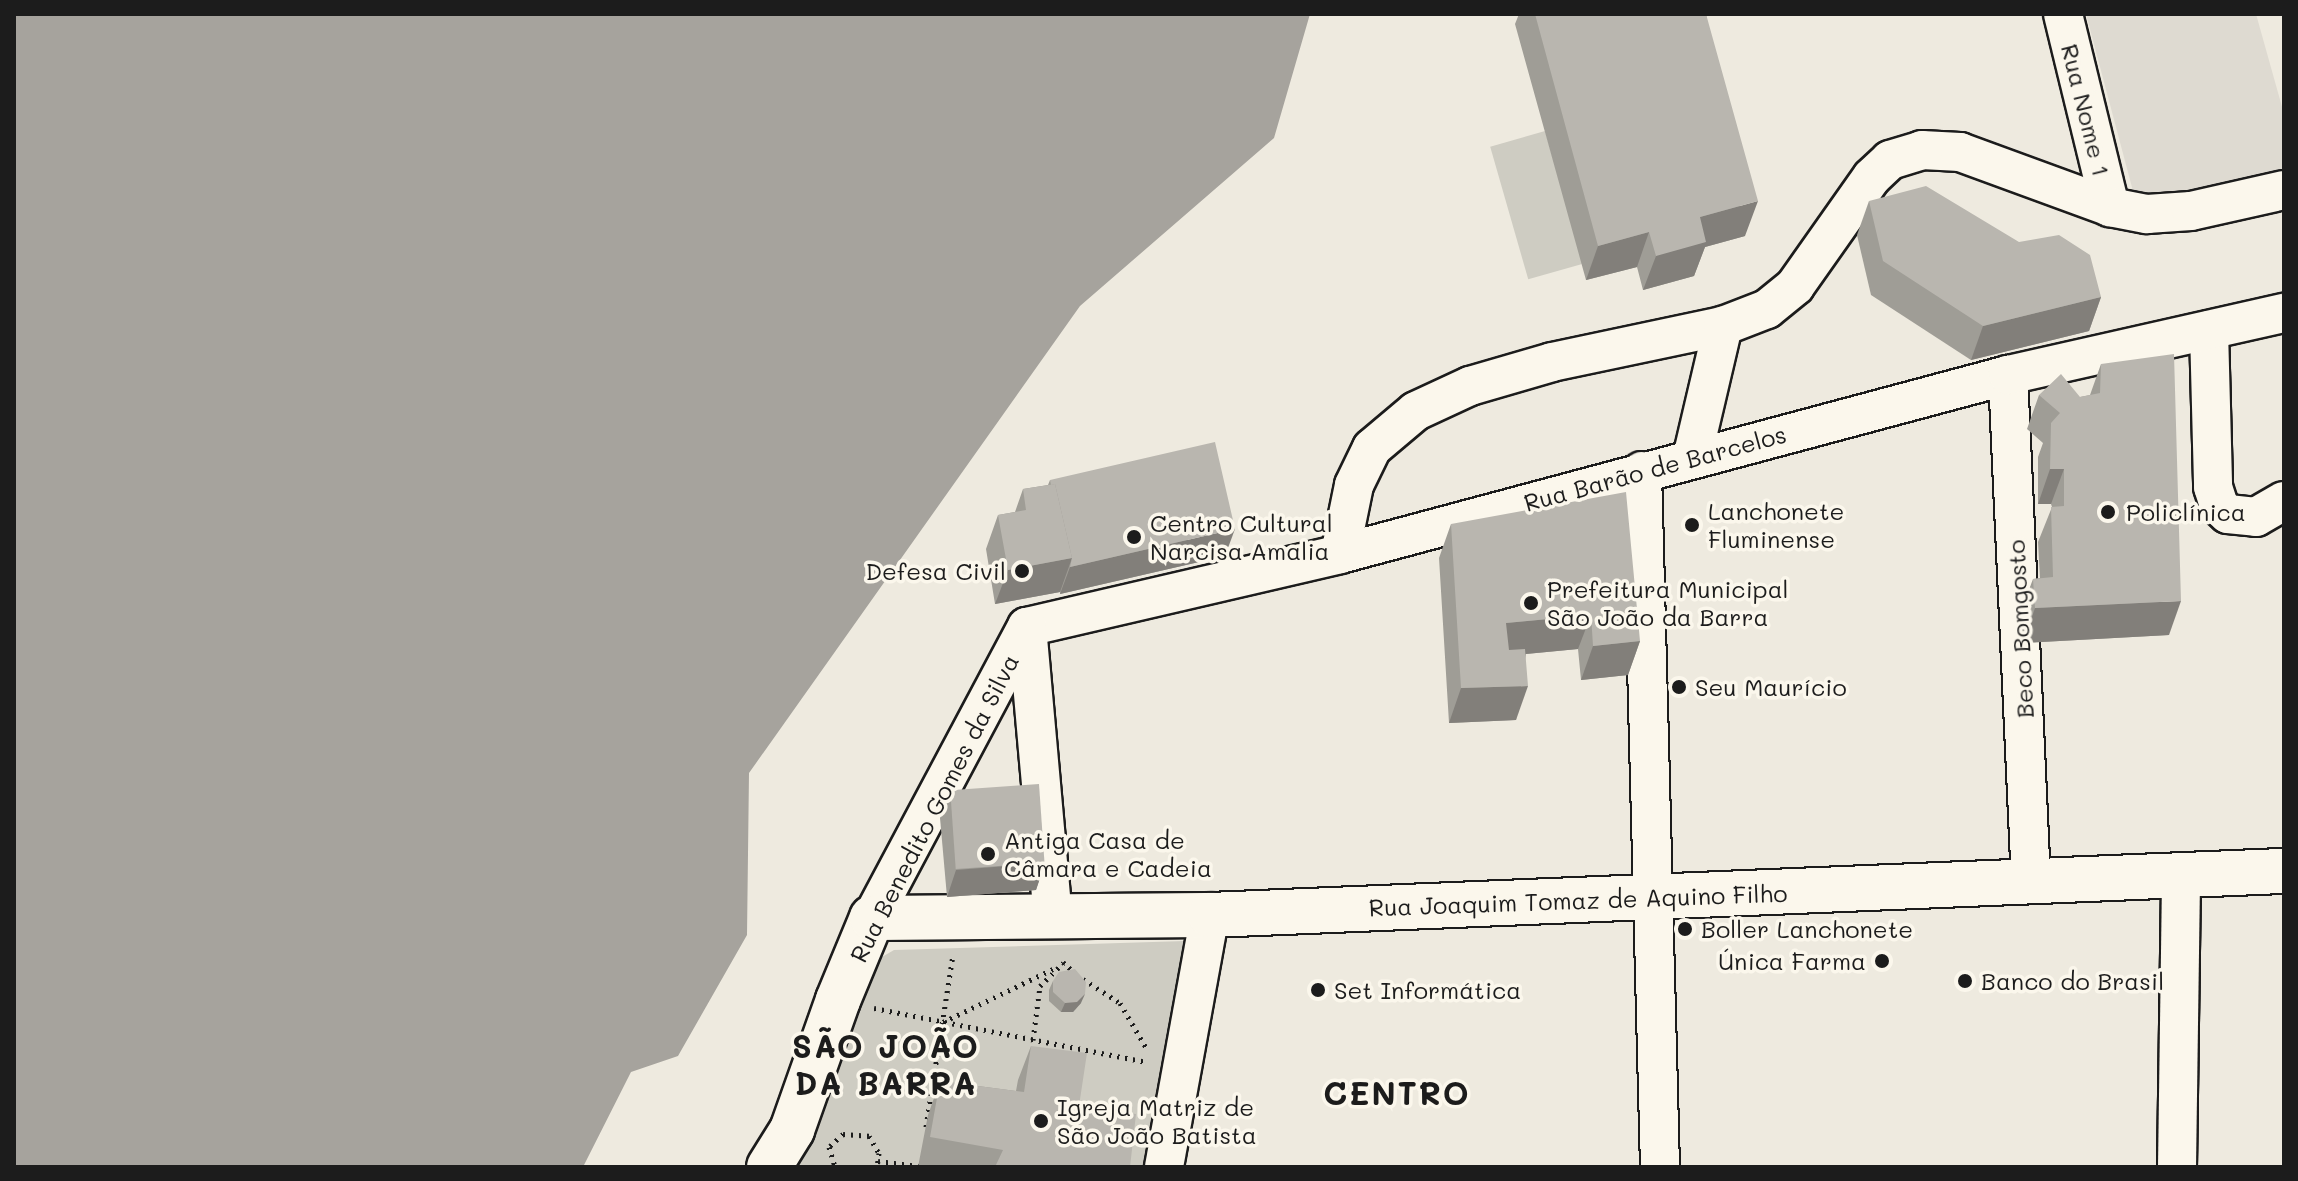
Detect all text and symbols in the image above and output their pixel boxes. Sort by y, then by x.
street label: Rua Nome 1 [2056,41,2116,179]
street label: Rua Barão de Barcelos [1521,419,1789,517]
place label: Lanchonete Fluminense [1708,497,1844,553]
place label: Policlínica [2126,498,2246,526]
marker: Policlínica [2097,501,2119,523]
place label: Centro Cultural Narcisa Amalia [1150,509,1333,565]
marker: Lanchonete Fluminense [1683,516,1701,534]
marker: Centro Cultural Narcisa Amalia [1125,528,1143,546]
street label: Beco Bomgosto [2001,539,2039,719]
place label: Defesa Civil [866,557,1006,585]
marker: Defesa Civil [1013,562,1031,580]
place label: Prefeitura Municipal São João da Barra [1547,575,1789,631]
marker: Prefeitura Municipal São João da Barra [1522,594,1540,612]
street label: Rua Benedito Gomes da Silva [844,649,1024,967]
place label: Seu Maurício [1695,673,1847,701]
marker: Seu Maurício [1670,678,1688,696]
place label: Antiga Casa de Câmara e Cadeia [1004,826,1212,882]
marker: Antiga Casa de Câmara e Cadeia [979,845,997,863]
street label: Rua Joaquim Tomaz de Aquino Filho [1368,878,1788,922]
place label: Boller Lanchonete [1701,915,1913,943]
marker: Boller Lanchonete [1676,920,1694,938]
place label: Única Farma [1718,947,1866,975]
marker: Única Farma [1873,952,1891,970]
place label: Banco do Brasil [1981,967,2164,995]
marker: Banco do Brasil [1956,972,1974,990]
place label: Set Informática [1334,976,1521,1004]
marker: Set Informática [1309,981,1327,999]
district label: SÃO JOÃO DA BARRA [792,1027,980,1102]
district label: CENTRO [1323,1073,1471,1111]
place label: Igreja Matriz de São João Batista [1057,1093,1257,1149]
marker: Igreja Matriz de São João Batista [1032,1112,1050,1130]

